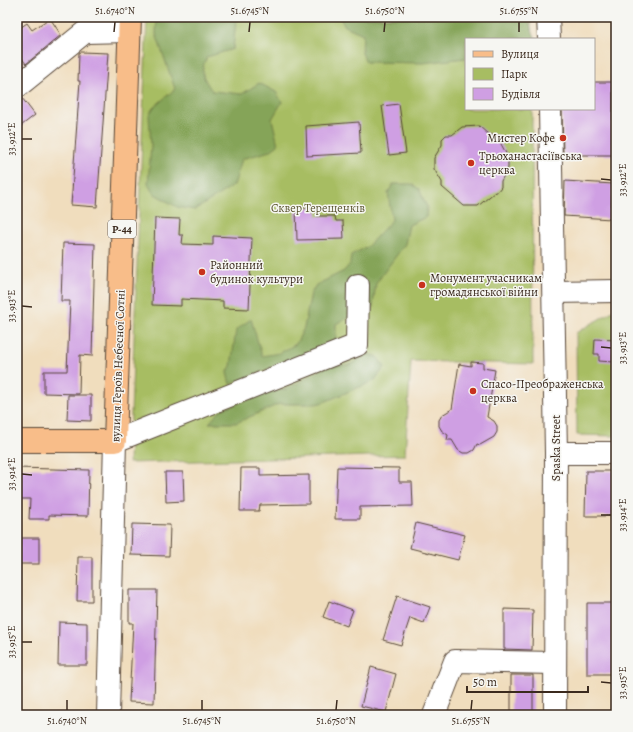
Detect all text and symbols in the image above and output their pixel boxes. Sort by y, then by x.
text: 51.6740°N [95,4,135,17]
text: 51.6745°N [231,4,269,17]
text: 51.6750°N [365,4,405,17]
text: 51.6755°N [500,4,538,17]
legend [465,38,595,110]
text: Вулиця [501,46,539,62]
text: Парк [501,66,527,82]
text: Будівля [501,86,541,102]
text: 33.912°E [5,122,18,156]
place label: Мистер Кофе [487,130,555,146]
marker: Мистер Кофе [558,133,568,143]
place label: Трьоханастасіївська церква [479,148,582,178]
marker: Трьоханастасіївська церква [466,158,476,168]
text: 33.912°E [616,163,629,197]
park label: Сквер Терещенків [271,200,365,216]
road number: Р-44 [108,220,136,238]
place label: Районний будинок культури [210,257,303,287]
marker: Районний будинок культури [197,267,207,277]
place label: Монумент учасникам громадянської війни [430,270,542,300]
marker: Монумент учасникам громадянської війни [417,280,427,290]
text: 33.913°E [5,290,18,322]
street label: вулиця Героїв Небесної Сотні [107,290,129,442]
text: 33.913°E [616,332,629,364]
place label: Спасо-Преображенська церква [481,376,604,406]
marker: Спасо-Преображенська церква [468,386,478,396]
street label: Spaska Street [548,415,564,481]
text: 33.914°E [5,458,18,490]
text: 33.914°E [616,499,629,531]
text: 33.915°E [5,626,18,658]
text: 33.915°E [616,667,629,699]
scale bar [467,668,588,694]
text: 50 m [473,674,497,690]
text: 51.6740°N [47,714,87,727]
text: 51.6745°N [183,714,221,727]
text: 51.6750°N [316,714,356,727]
text: 51.6755°N [452,714,490,727]

